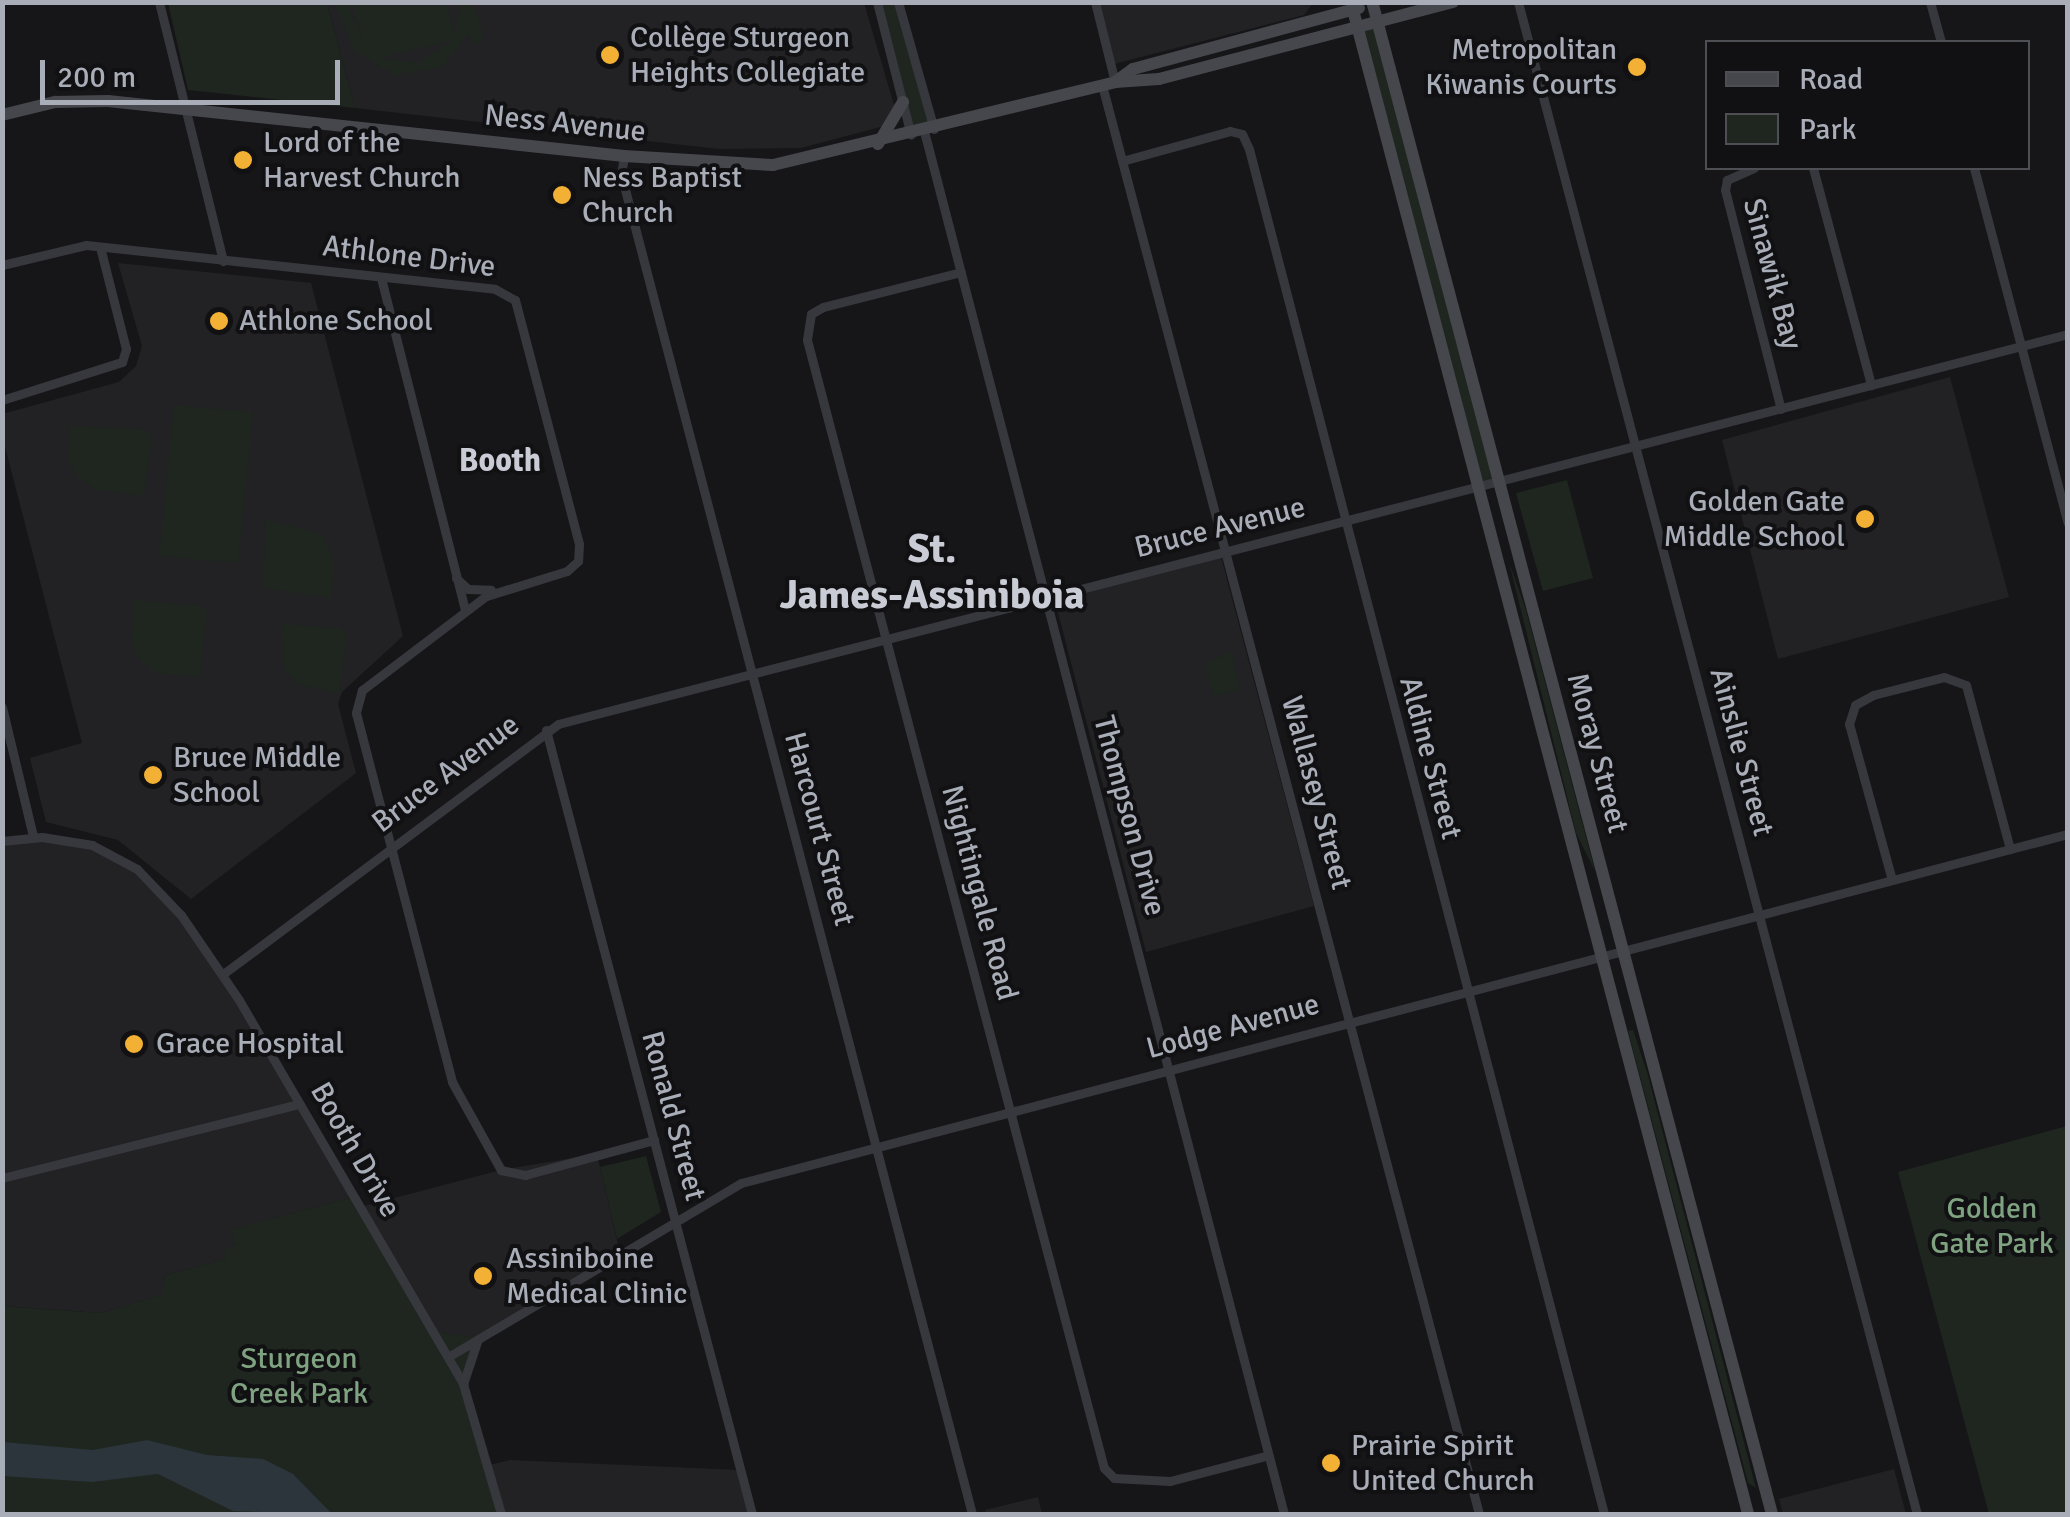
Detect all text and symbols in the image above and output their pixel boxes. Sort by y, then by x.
place label: Collège Sturgeon Heights Collegiate [630,20,865,90]
place label: Metropolitan Kiwanis Courts [1425,32,1617,102]
scale bar [45,40,345,102]
legend [1705,40,2030,170]
marker: Collège Sturgeon Heights Collegiate [599,44,621,66]
marker: Metropolitan Kiwanis Courts [1626,56,1648,78]
text: 200 m [57,59,136,96]
text: Road [1799,61,1863,98]
street label: Ness Avenue [483,98,647,150]
text: Park [1799,111,1857,148]
place label: Lord of the Harvest Church [263,125,461,196]
marker: Lord of the Harvest Church [232,149,254,171]
place label: Ness Baptist Church [582,160,742,230]
marker: Ness Baptist Church [551,184,573,206]
street label: Sinawik Bay [1735,195,1809,353]
street label: Athlone Drive [321,229,497,285]
place label: Athlone School [239,303,433,339]
marker: Athlone School [208,310,230,332]
district label: Booth [459,442,541,480]
place label: Golden Gate Middle School [1664,484,1845,554]
street label: Bruce Avenue [1131,489,1309,567]
marker: Golden Gate Middle School [1854,508,1876,530]
district label: St. James-Assiniboia [779,525,1085,619]
street label: Ainslie Street [1701,664,1781,840]
street label: Moray Street [1558,669,1636,837]
street label: Aldine Street [1391,673,1469,843]
street label: Wallasey Street [1273,692,1359,894]
street label: Bruce Avenue [365,707,527,841]
street label: Thompson Drive [1085,712,1173,920]
street label: Harcourt Street [776,728,862,930]
place label: Bruce Middle School [173,740,341,810]
marker: Bruce Middle School [142,764,164,786]
street label: Nightingale Road [933,781,1025,1005]
street label: Lodge Avenue [1143,987,1323,1067]
place label: Grace Hospital [156,1026,344,1062]
street label: Ronald Street [633,1027,713,1205]
marker: Grace Hospital [121,1031,147,1057]
street label: Booth Drive [302,1076,408,1224]
park label: Golden Gate Park [1930,1191,2054,1262]
place label: Assiniboine Medical Clinic [506,1241,687,1312]
marker: Assiniboine Medical Clinic [470,1263,496,1289]
park label: Sturgeon Creek Park [230,1341,368,1412]
place label: Prairie Spirit United Church [1351,1428,1535,1498]
marker: Prairie Spirit United Church [1320,1452,1342,1474]

